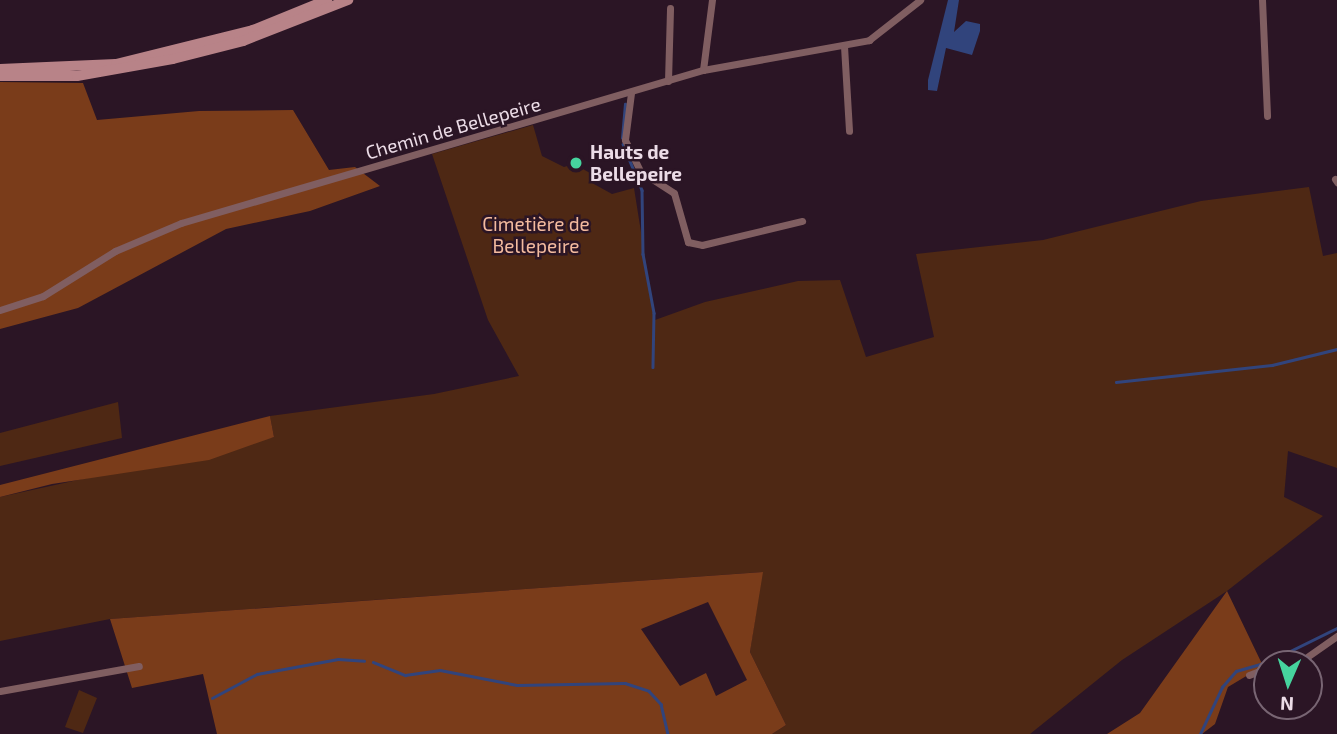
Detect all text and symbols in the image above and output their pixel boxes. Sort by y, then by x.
street label: Chemin de Bellepeire [363,92,543,164]
place label: Hauts de Bellepeire [590,141,682,185]
marker: Hauts de Bellepeire [568,155,584,171]
park label: Cimetière de Bellepeire [482,213,590,257]
north arrow [1253,650,1323,720]
text: N [1280,693,1294,716]

